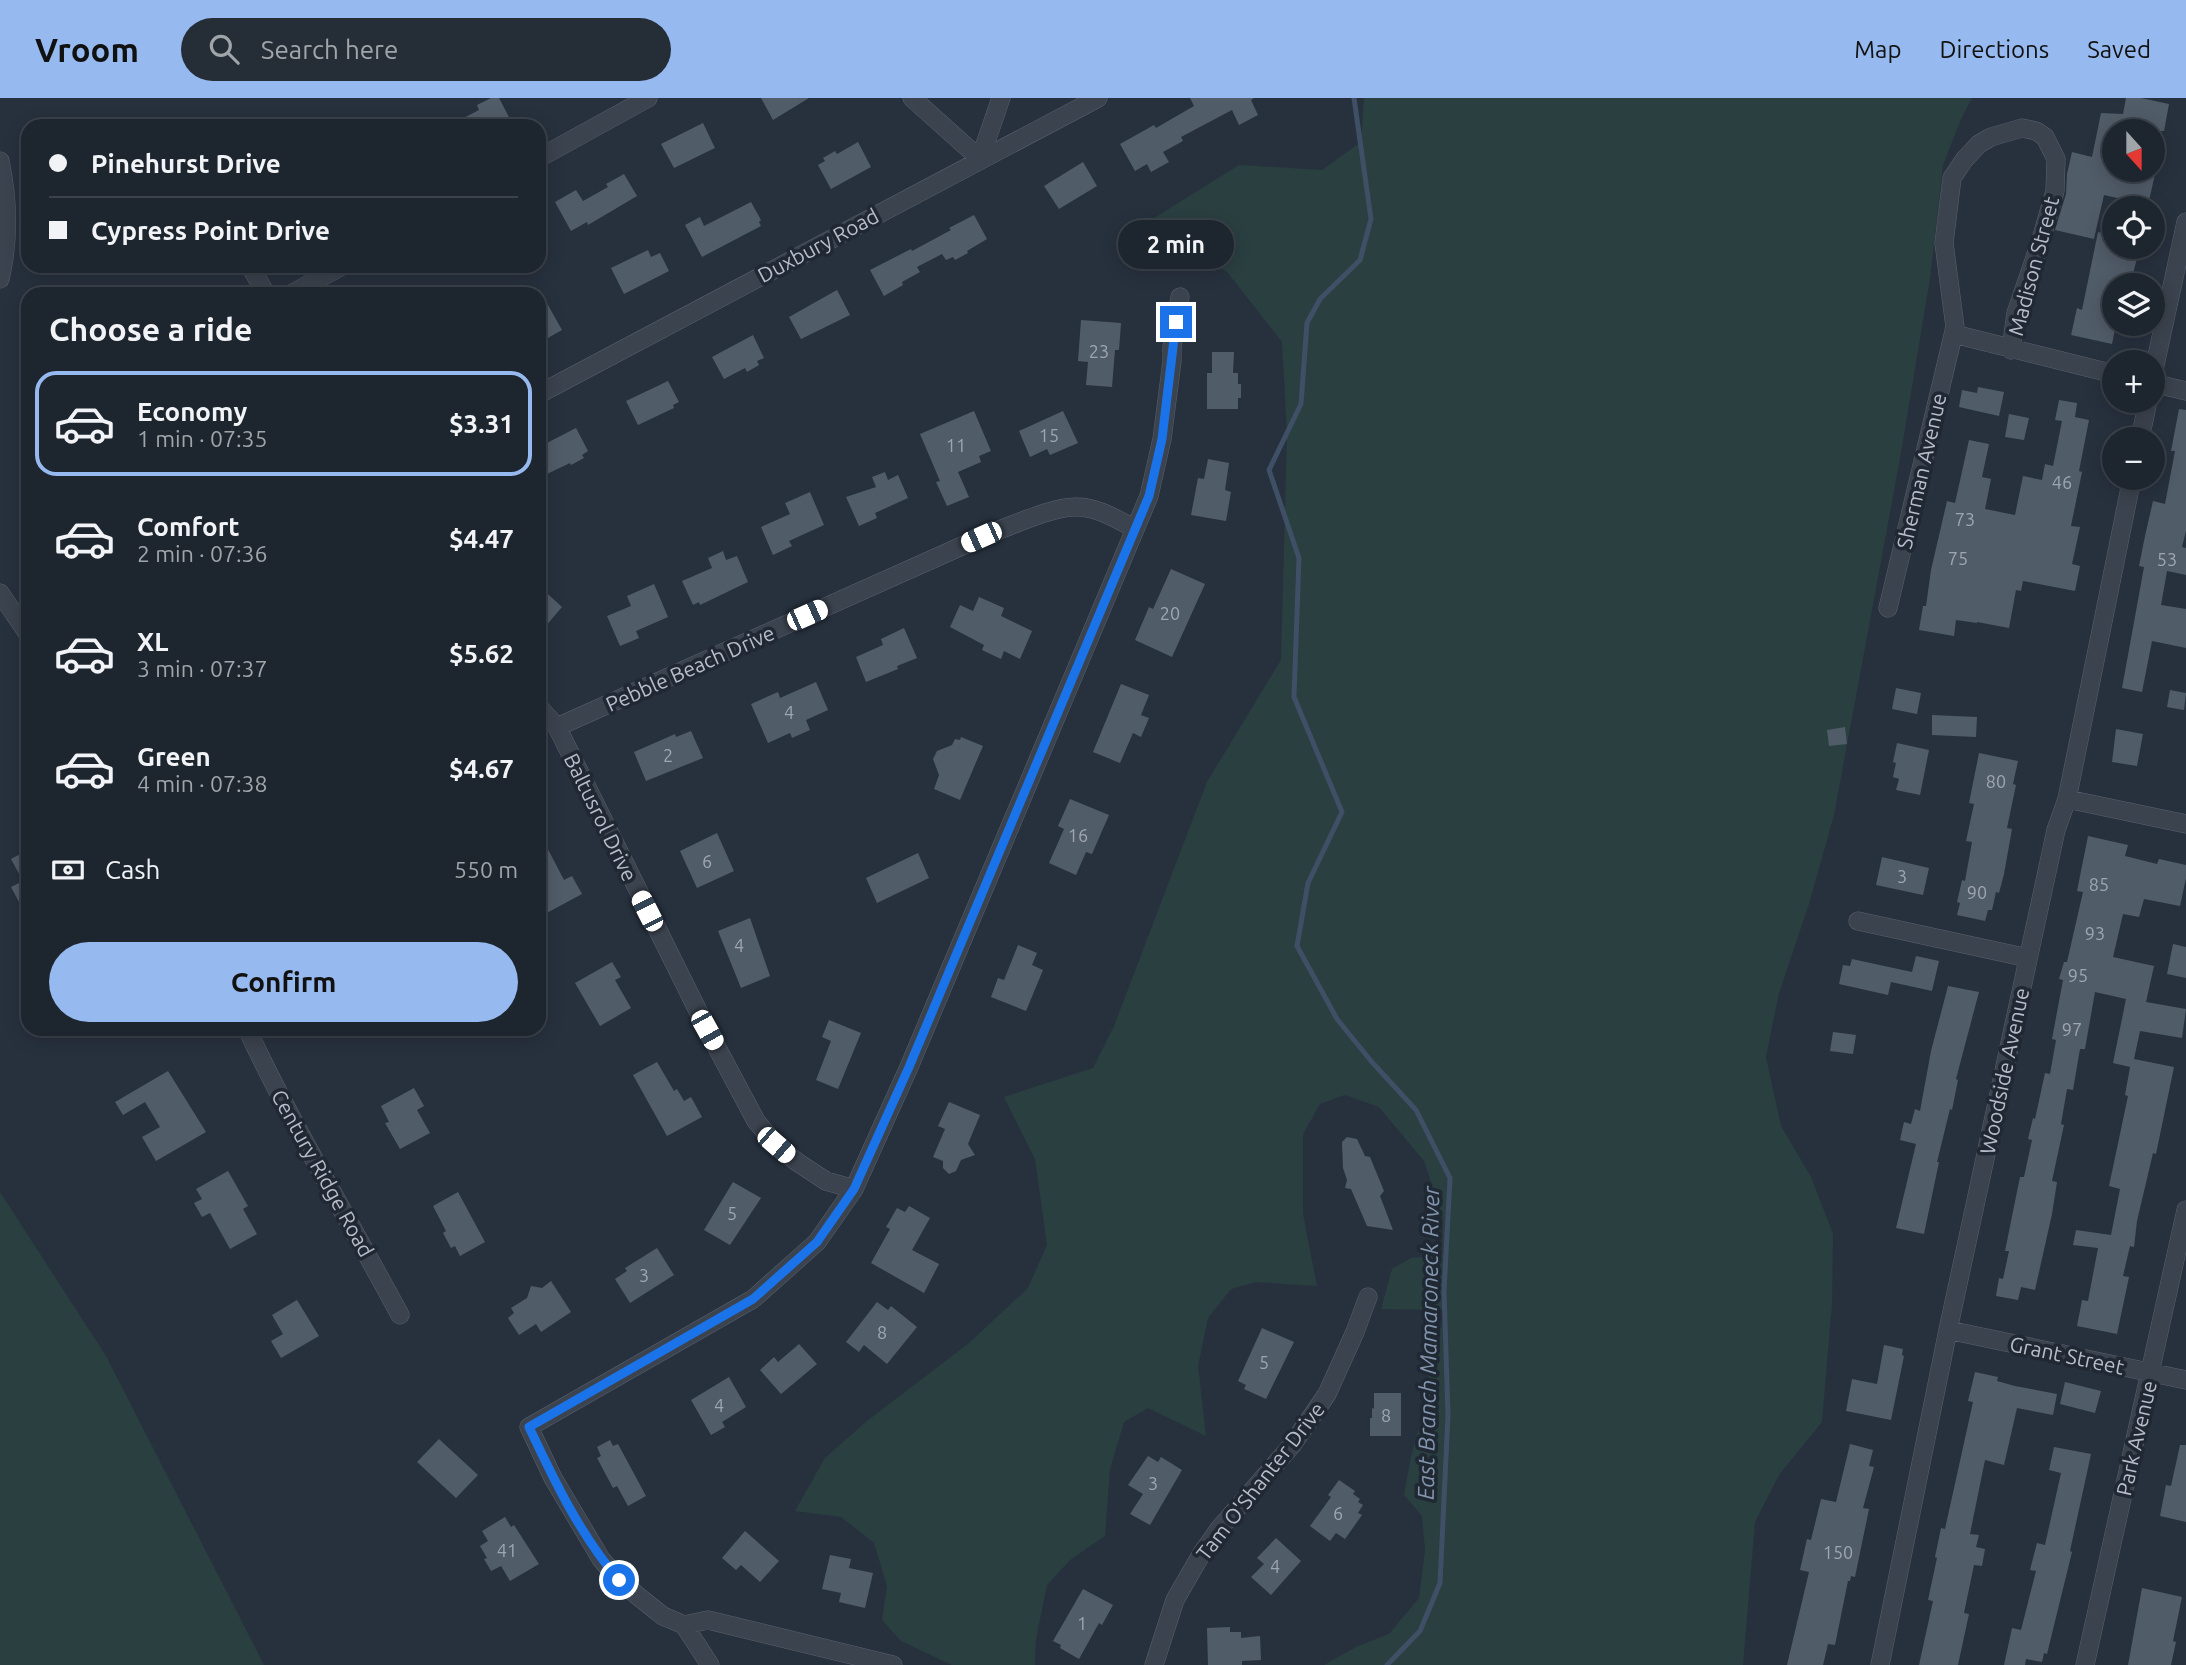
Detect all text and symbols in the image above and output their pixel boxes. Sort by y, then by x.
search box [181,18,671,81]
icon: search [205,30,243,68]
text: Vroom [35,31,139,68]
text: Search here [261,35,398,64]
text: Map [1854,36,1901,63]
text: Directions [1939,36,2049,63]
text: Saved [2087,36,2151,63]
north arrow [2102,119,2165,182]
map controls [2102,119,2165,490]
text: Pinehurst Drive [91,149,281,178]
street label: Madison Street [2003,194,2063,338]
button: locate [2102,196,2165,259]
street label: Duxbury Road [753,203,883,287]
text: Cypress Point Drive [91,216,330,245]
callout: 2 min [1118,220,1234,270]
text: 2 min [1147,232,1205,257]
button: layers [2102,273,2165,336]
route end [1160,306,1192,338]
text: Choose a ride [49,311,252,347]
house number: 23 [1089,341,1109,361]
button: + [2102,350,2165,413]
street label: Sherman Avenue [1891,391,1951,551]
icon: car [53,392,116,455]
text: Economy [137,397,247,426]
text: $3.31 [449,409,514,438]
house number: 15 [1039,425,1059,445]
text: 1 min · 07:35 [137,426,268,451]
button: − [2102,427,2165,490]
house number: 11 [946,435,966,455]
house number: 46 [2052,472,2072,492]
icon: car [53,507,116,570]
house number: 73 [1955,509,1975,529]
text: Comfort [137,512,240,541]
car [958,519,1005,555]
text: $4.47 [449,524,514,553]
text: 2 min · 07:36 [137,541,268,566]
house number: 75 [1948,548,1968,568]
house number: 53 [2157,549,2177,569]
car [784,597,831,633]
house number: 20 [1160,603,1180,623]
street label: Pebble Beach Drive [602,620,778,716]
icon: car [53,622,116,685]
text: XL [137,627,168,656]
text: $5.62 [449,639,514,668]
text: 3 min · 07:37 [137,656,268,681]
house number: 4 [784,702,794,722]
icon: car [53,737,116,800]
text: Green [137,742,211,771]
house number: 2 [663,745,673,765]
street label: Baltusrol Drive [560,749,642,885]
text: $4.67 [449,754,514,783]
text: 4 min · 07:38 [137,771,268,796]
house number: 80 [1986,771,2006,791]
house number: 16 [1068,825,1088,845]
icon: cash [49,851,87,889]
house number: 6 [702,851,712,871]
text: Cash [105,855,160,884]
text: 550 m [454,857,518,882]
house number: 3 [1897,866,1907,886]
house number: 85 [2089,874,2109,894]
house number: 90 [1967,882,1987,902]
car [629,888,666,934]
house number: 93 [2085,923,2105,943]
house number: 4 [734,935,744,955]
button: Confirm [49,942,518,1022]
house number: 95 [2068,965,2088,985]
street label: Woodside Avenue [1975,986,2033,1156]
car [688,1007,727,1053]
house number: 97 [2062,1019,2082,1039]
street label: Century Ridge Road [267,1085,379,1261]
car [754,1123,799,1167]
water label: East Branch Mamaroneck River [1413,1185,1443,1500]
house number: 5 [727,1203,737,1223]
house number: 3 [639,1265,649,1285]
house number: 8 [877,1322,887,1342]
street label: Grant Street [2008,1331,2126,1379]
house number: 5 [1259,1352,1269,1372]
street label: Park Avenue [2111,1378,2161,1498]
house number: 4 [714,1395,724,1415]
street label: Tam O'Shanter Drive [1191,1397,1329,1565]
house number: 8 [1381,1405,1391,1425]
house number: 3 [1148,1473,1158,1493]
house number: 6 [1333,1503,1343,1523]
house number: 41 [497,1540,517,1560]
house number: 150 [1823,1542,1853,1562]
house number: 4 [1270,1556,1280,1576]
route start [603,1564,635,1596]
house number: 1 [1077,1613,1087,1633]

